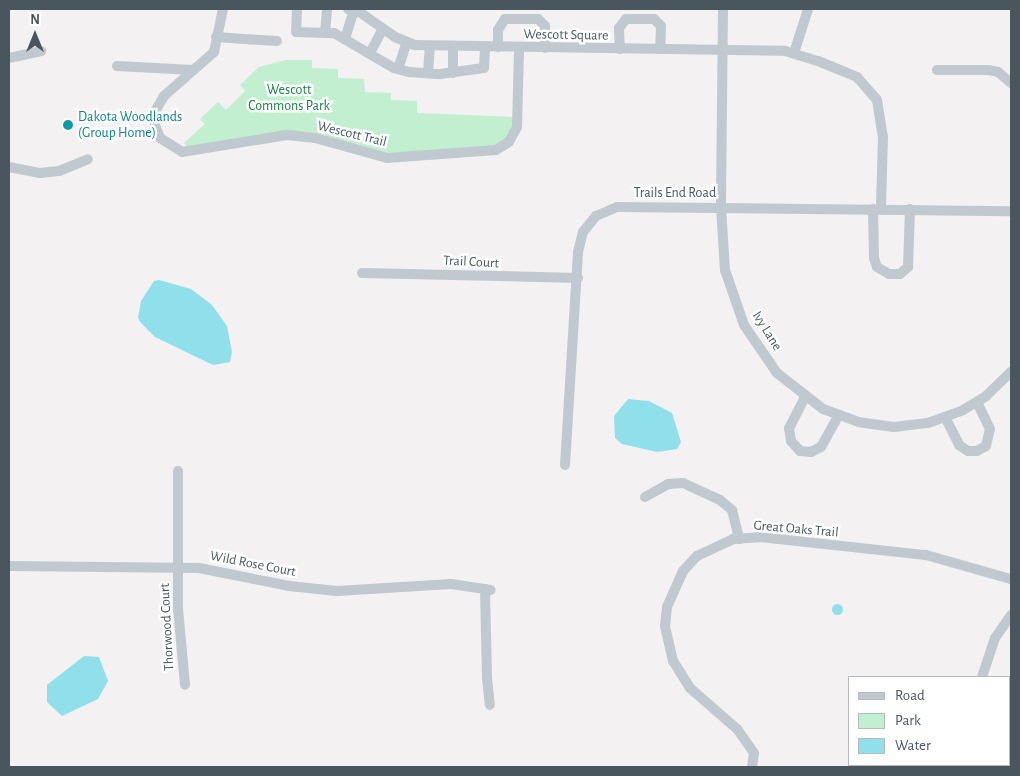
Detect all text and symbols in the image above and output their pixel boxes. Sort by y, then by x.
north arrow [10,10,60,60]
text: N [30,13,40,27]
street label: Wescott Square [523,26,609,44]
park label: Wescott Commons Park [248,82,330,114]
place label: Dakota Woodlands (Group Home) [78,109,182,142]
street label: Wescott Trail [316,117,388,151]
marker: Dakota Woodlands (Group Home) [62,119,74,131]
street label: Trails End Road [634,185,716,201]
street label: Trail Court [443,252,499,272]
street label: Ivy Lane [748,308,786,354]
street label: Great Oaks Trail [753,517,839,541]
street label: Wild Rose Court [209,547,297,581]
street label: Thorwood Court [156,583,178,671]
legend [848,676,1010,766]
text: Road [895,688,925,703]
text: Park [895,713,921,728]
text: Water [895,738,931,753]

